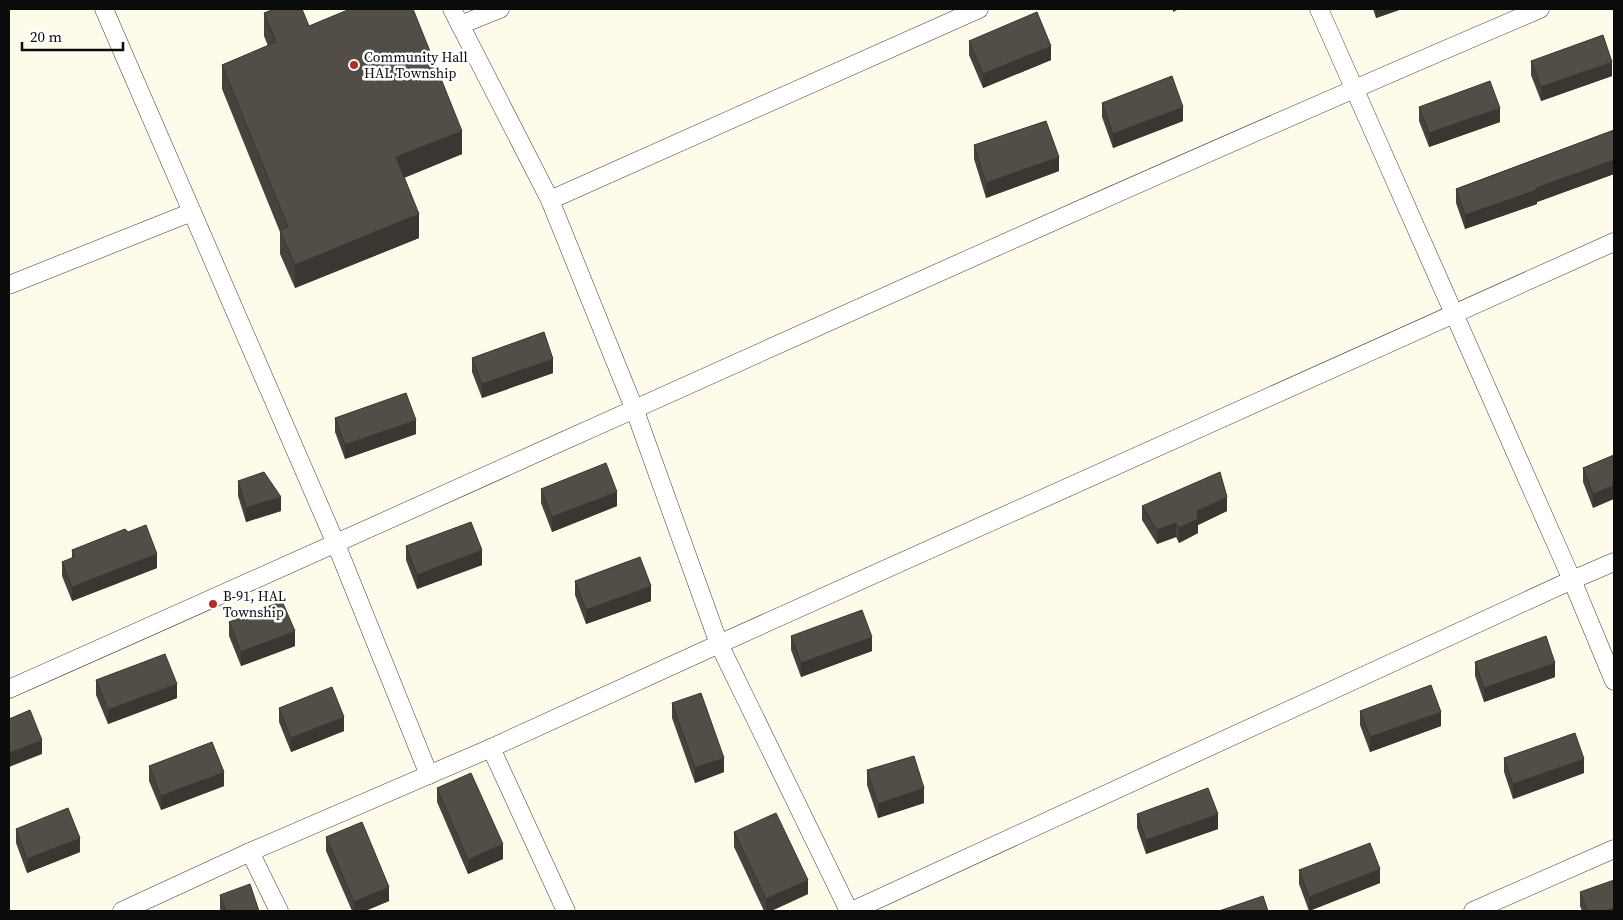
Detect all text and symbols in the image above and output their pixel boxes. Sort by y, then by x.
scale bar [22,20,124,52]
text: 20 m [30,26,62,47]
place label: Community Hall HAL Township [364,47,468,83]
marker: Community Hall HAL Township [348,59,360,71]
place label: B-91, HAL Township [223,586,286,622]
marker: B-91, HAL Township [207,598,219,610]

